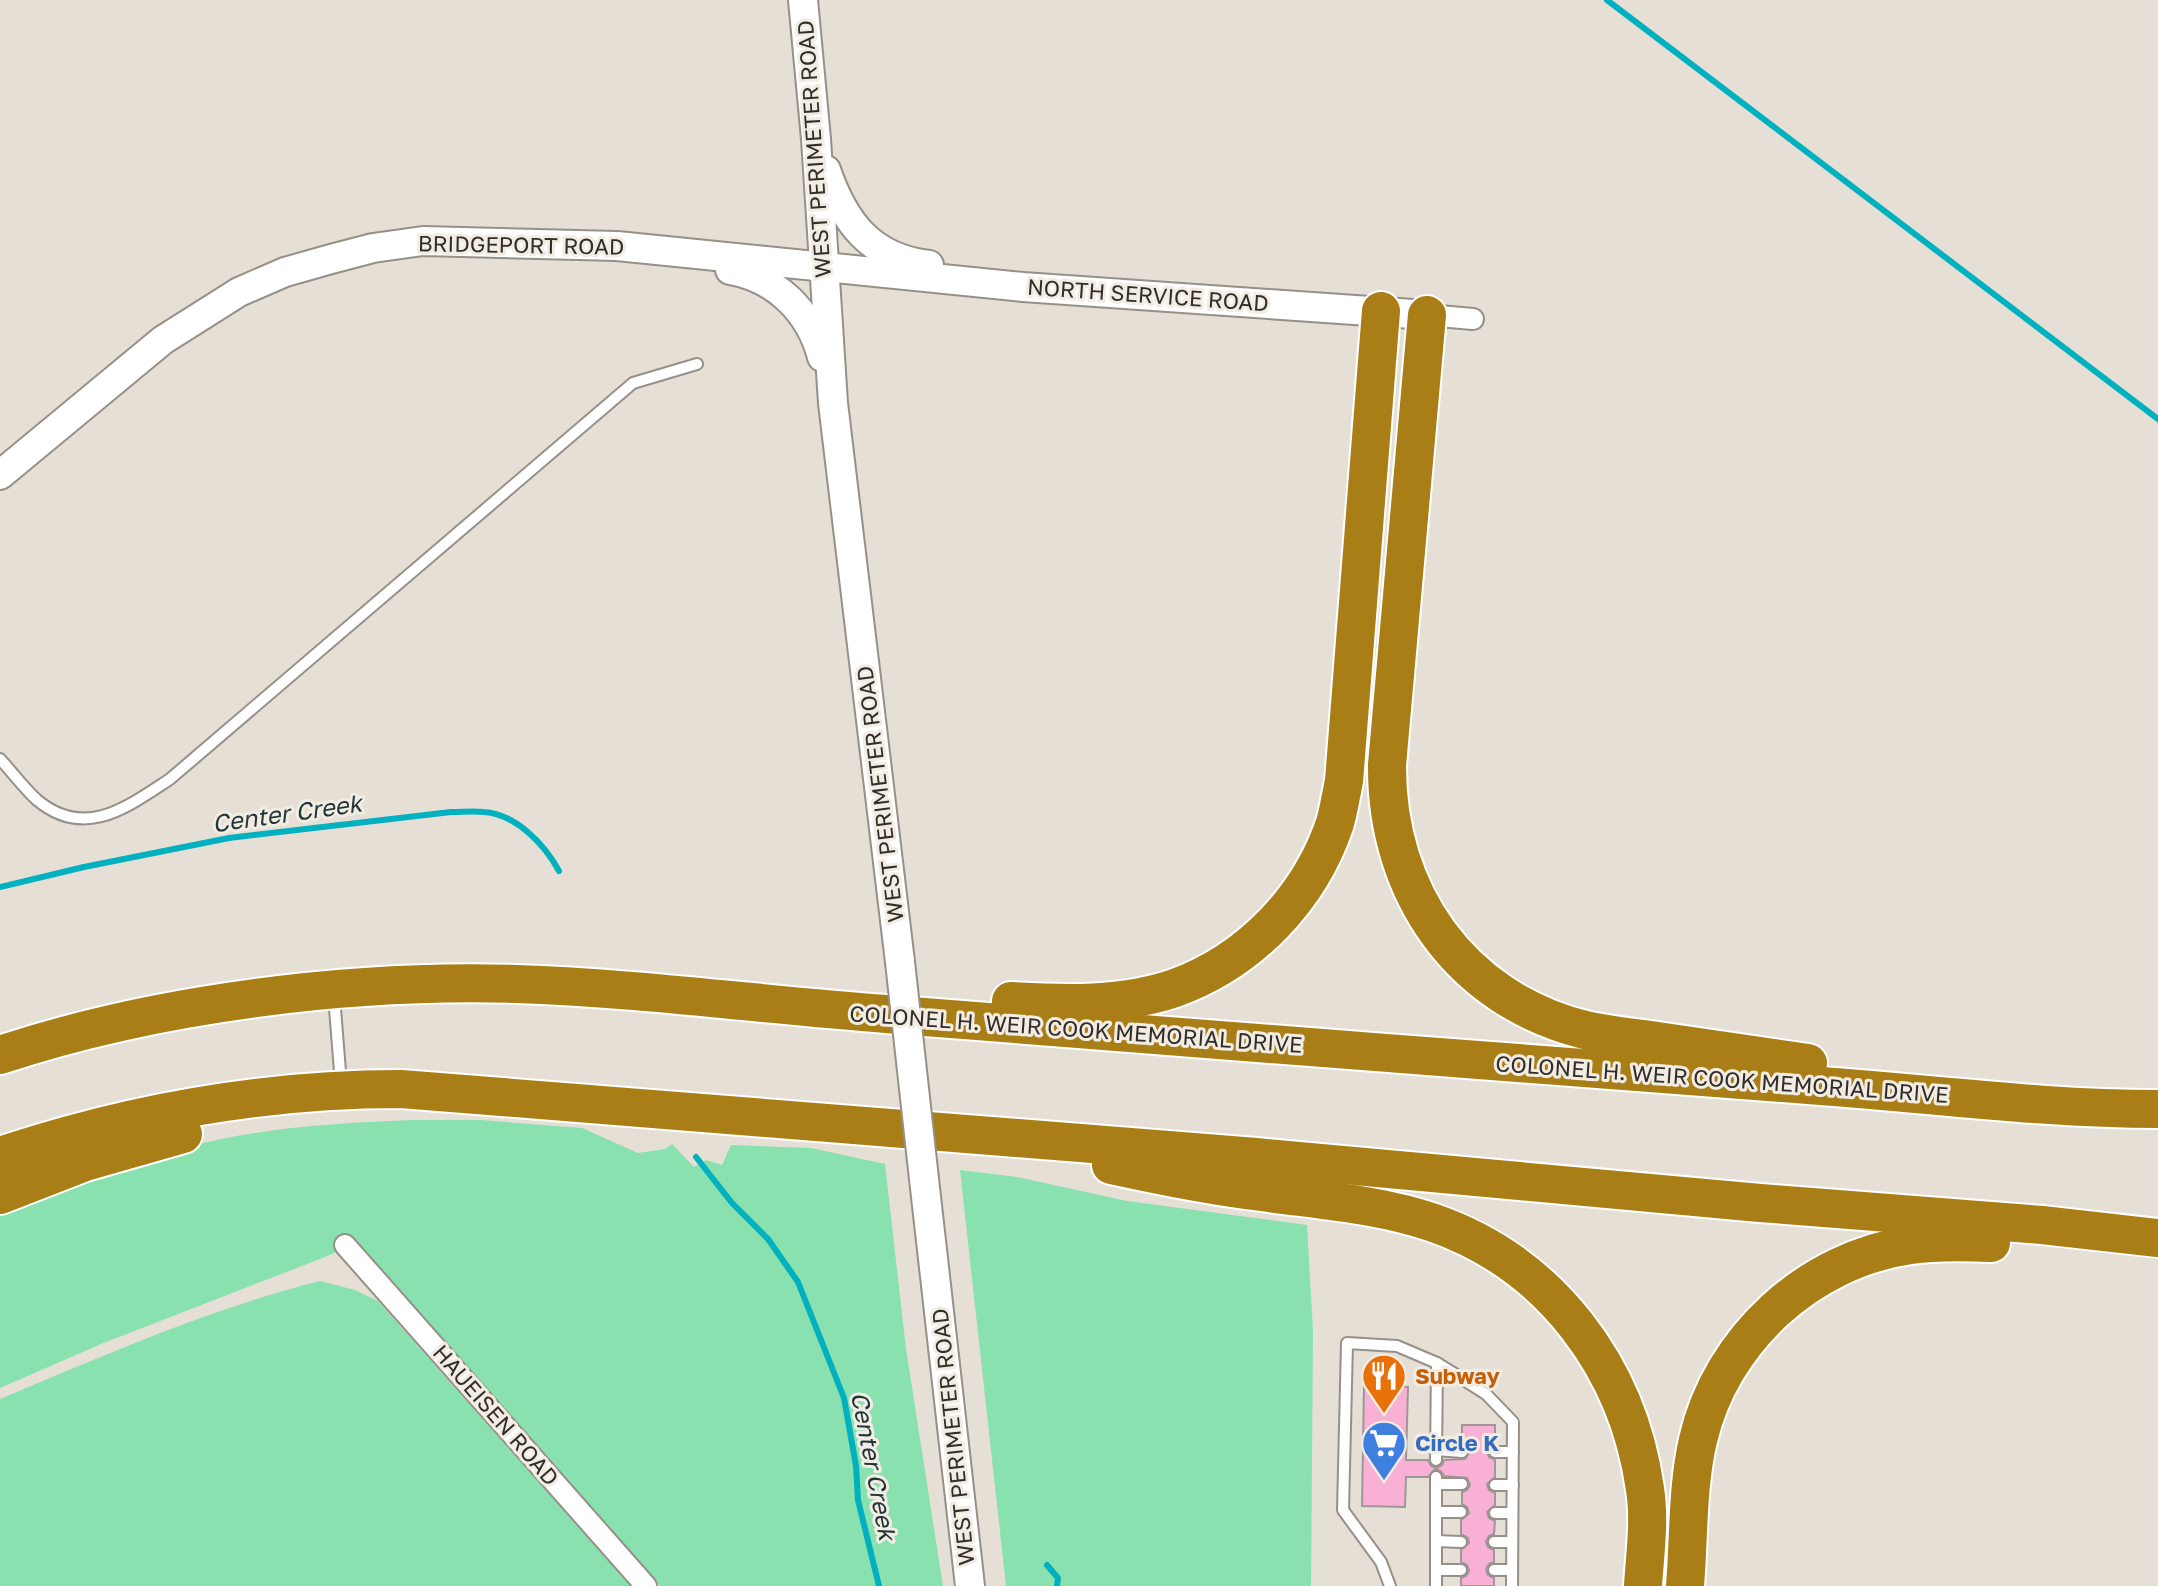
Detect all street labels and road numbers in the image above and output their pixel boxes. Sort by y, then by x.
street label: WEST PERIMETER ROAD [791,19,836,279]
street label: BRIDGEPORT ROAD [418,229,624,260]
street label: NORTH SERVICE ROAD [1026,273,1270,316]
street label: WEST PERIMETER ROAD [850,664,909,924]
street label: COLONEL H. WEIR COOK MEMORIAL DRIVE [849,999,1303,1058]
street label: COLONEL H. WEIR COOK MEMORIAL DRIVE [1495,1049,1949,1108]
street label: WEST PERIMETER ROAD [926,1307,979,1567]
street label: HAUEISEN ROAD [428,1339,565,1491]

